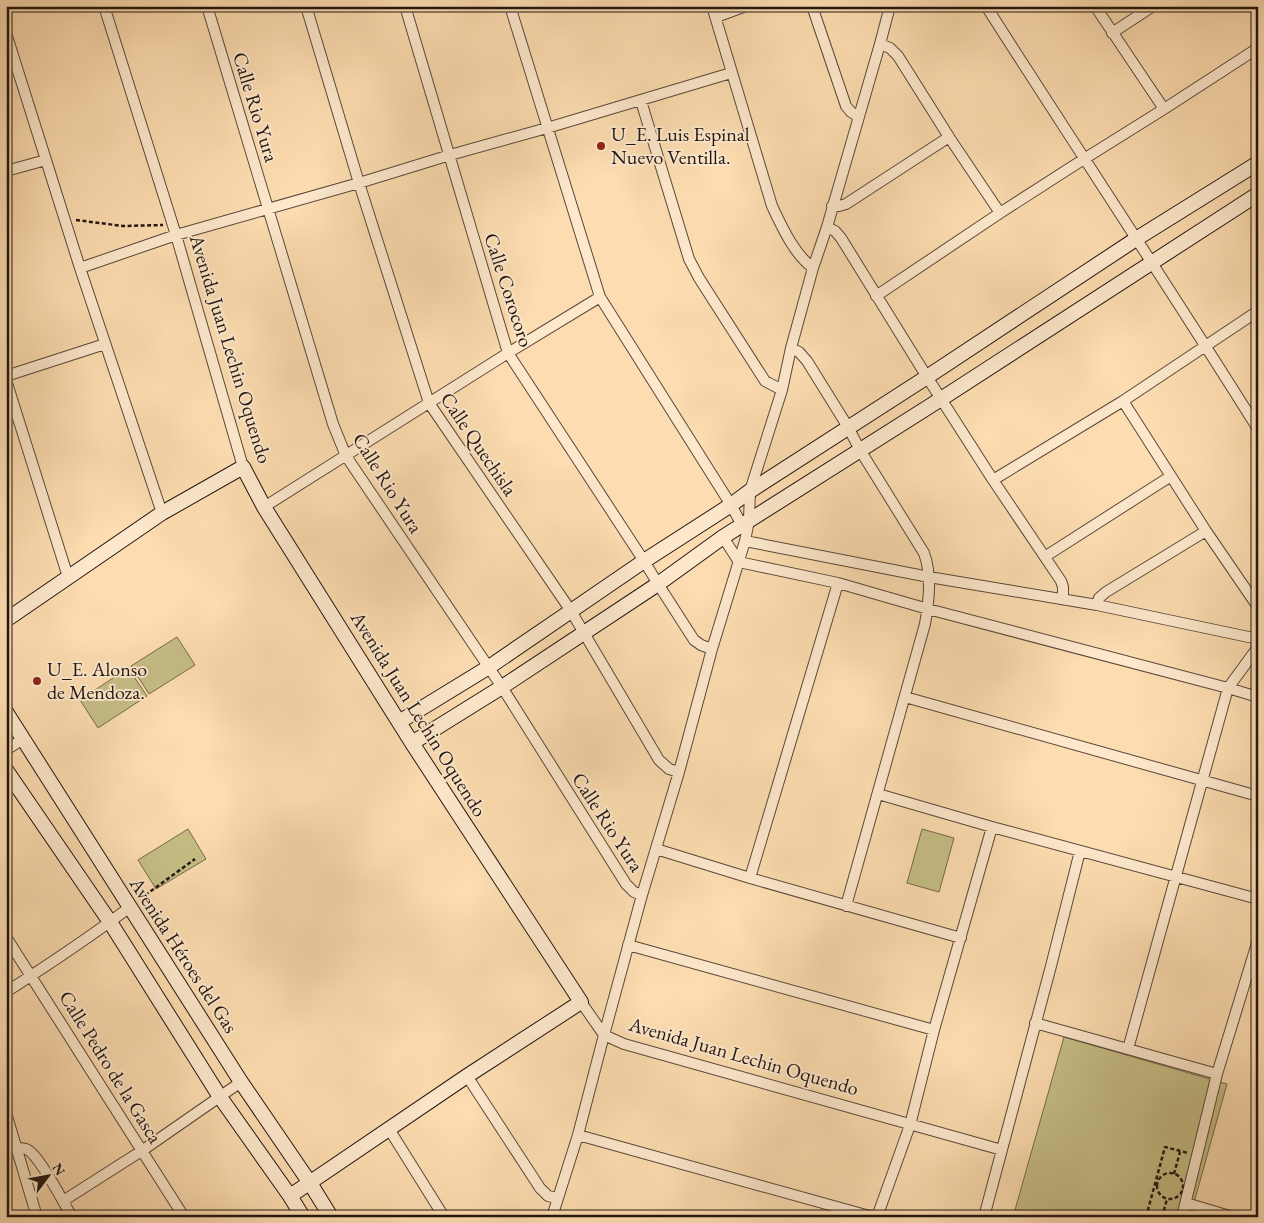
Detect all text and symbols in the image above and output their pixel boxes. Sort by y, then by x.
street label: Calle Rio Yura [227,49,285,165]
place label: U_E. Luis Espinal Nuevo Ventilla. [611,121,750,170]
marker: U_E. Luis Espinal Nuevo Ventilla. [595,140,607,152]
street label: Calle Corocoro [478,230,540,350]
street label: Avenida Juan Lechin Oquendo [184,231,278,467]
street label: Calle Quechisla [435,387,523,501]
street label: Calle Rio Yura [347,428,429,538]
street label: Avenida Juan Lechin Oquendo [344,605,493,822]
place label: U_E. Alonso de Mendoza. [47,656,147,705]
marker: U_E. Alonso de Mendoza. [31,675,43,687]
street label: Calle Rio Yura [566,767,650,877]
street label: Avenida Héroes del Gas [123,871,244,1038]
street label: Calle Pedro de la Gasca [53,986,169,1148]
street label: Avenida Juan Lechin Oquendo [625,1010,862,1101]
north arrow [22,1150,72,1200]
text: N [48,1160,70,1179]

